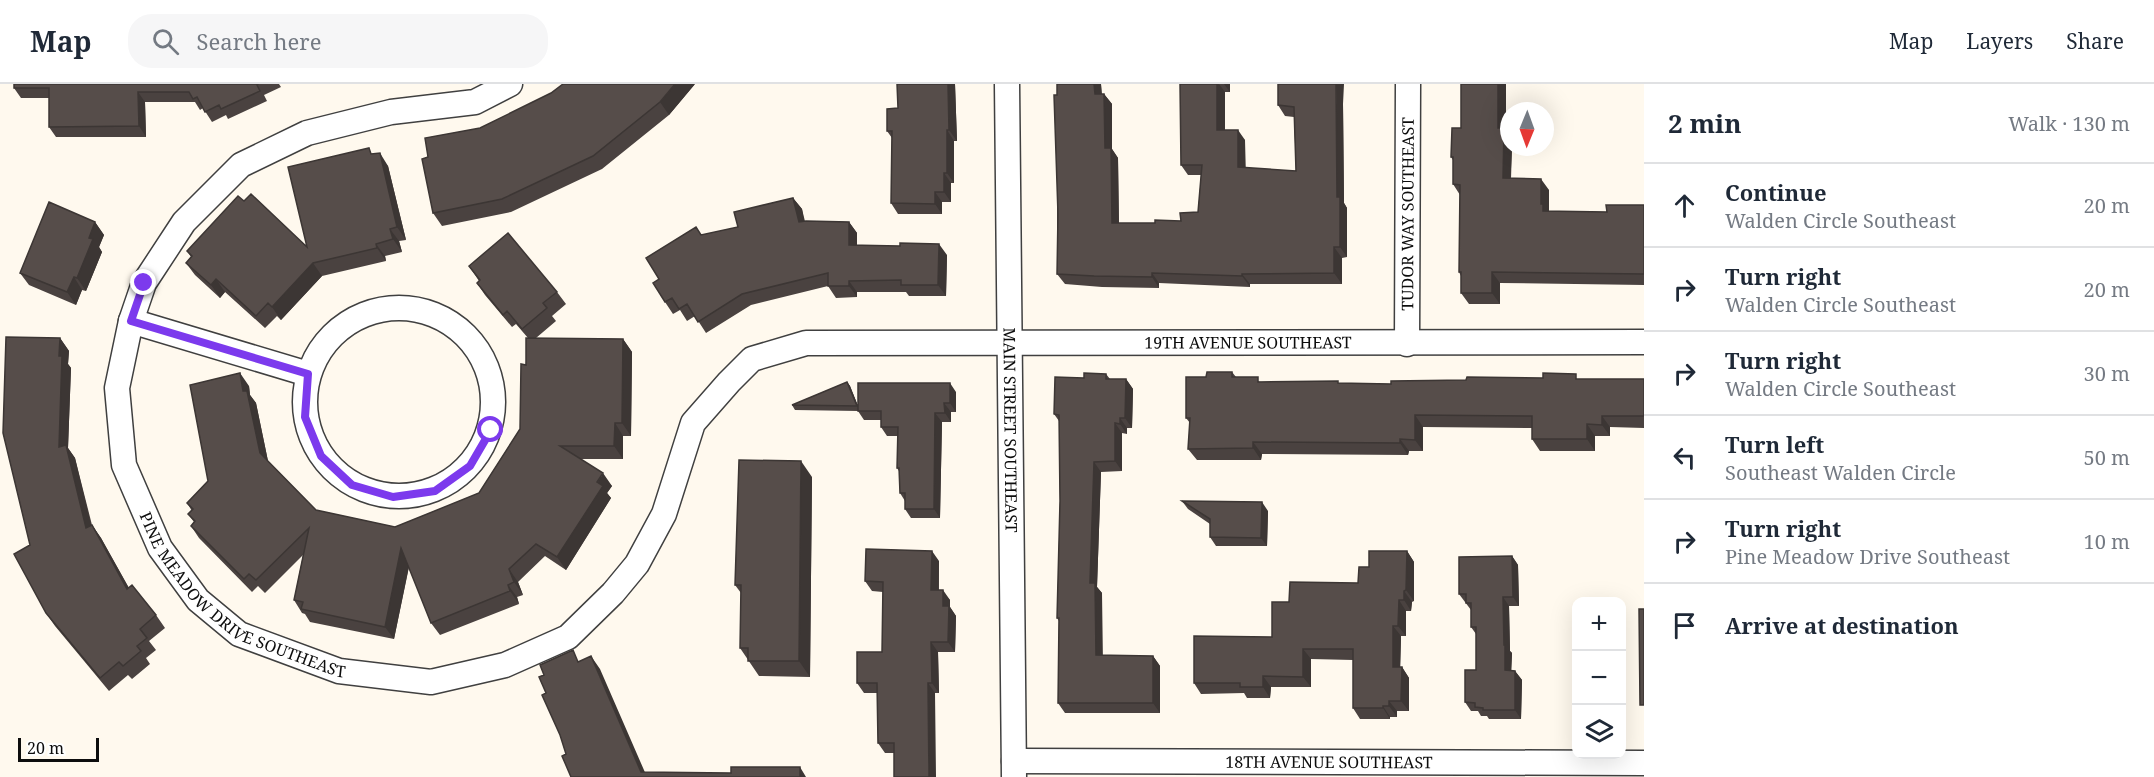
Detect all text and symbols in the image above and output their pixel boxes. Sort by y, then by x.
search box [128,14,548,68]
text: Map [30,22,92,60]
icon: search [149,25,182,58]
text: Search here [197,26,321,56]
text: Map [1889,27,1933,55]
text: Layers [1966,27,2033,55]
text: Share [2066,27,2124,55]
north arrow [1500,102,1554,156]
text: 2 min [1668,105,1742,141]
text: Walk · 130 m [2008,110,2130,137]
street label: TUDOR WAY SOUTHEAST [1396,117,1419,311]
text: Continue [1725,177,1827,207]
icon: ahead [1668,189,1701,222]
text: 20 m [2084,192,2130,219]
text: Walden Circle Southeast [1725,207,1956,234]
text: Turn right [1725,261,1841,291]
route end [130,269,156,295]
icon: right [1668,273,1701,306]
text: 20 m [2084,276,2130,303]
text: Walden Circle Southeast [1725,291,1956,318]
street label: MAIN STREET SOUTHEAST [998,327,1023,533]
street label: 19TH AVENUE SOUTHEAST [1144,331,1352,354]
text: Turn right [1725,345,1841,375]
icon: right [1668,357,1701,390]
text: 30 m [2084,360,2130,387]
text: Walden Circle Southeast [1725,375,1956,402]
route start [477,416,503,442]
text: Turn left [1725,429,1824,459]
icon: left [1668,441,1701,474]
text: 50 m [2084,444,2130,471]
text: Southeast Walden Circle [1725,459,1956,486]
street label: PINE MEADOW DRIVE SOUTHEAST [135,508,347,683]
text: Turn right [1725,513,1841,543]
icon: right [1668,525,1701,558]
text: 10 m [2084,528,2130,555]
text: Pine Meadow Drive Southeast [1725,543,2010,570]
map controls [1572,597,1626,759]
button: + [1572,597,1626,651]
icon: arrive [1668,609,1701,642]
text: Arrive at destination [1725,610,1959,640]
button: − [1572,651,1626,705]
button: layers [1572,705,1626,759]
scale bar [18,735,99,762]
text: 20 m [27,737,64,759]
street label: 18TH AVENUE SOUTHEAST [1225,751,1433,773]

